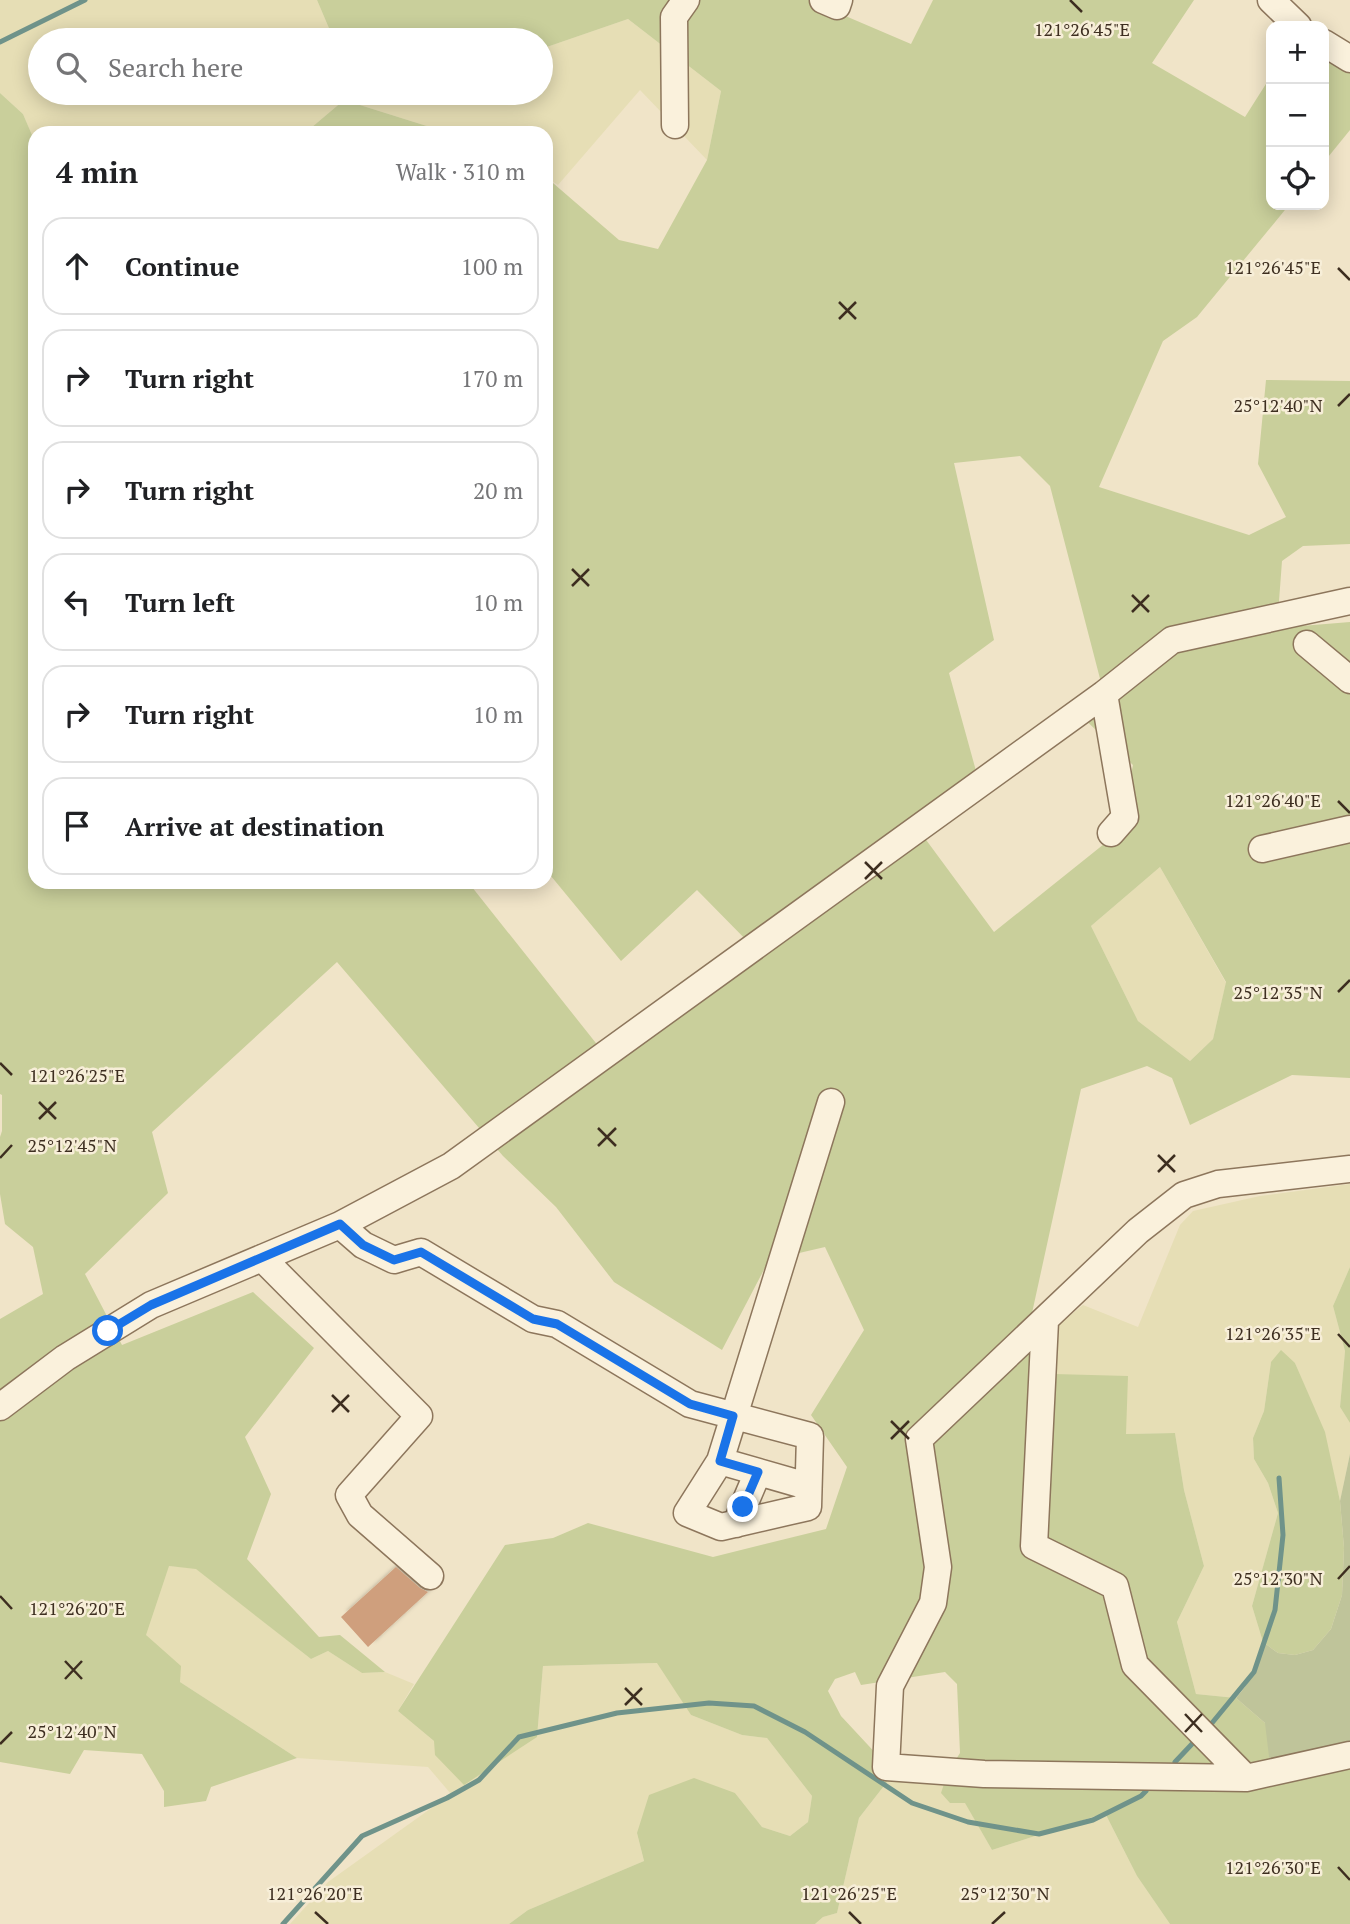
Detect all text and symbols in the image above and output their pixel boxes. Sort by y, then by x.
text: 121°26'45"E [1034,17,1130,41]
map controls [1266,21,1329,210]
button: + [1266,21,1329,84]
search box [28,28,553,105]
icon: search [52,48,90,86]
text: Search here [108,50,243,84]
button: − [1266,84,1329,147]
button: locate [1266,147,1329,210]
text: 4 min [56,152,138,192]
text: Walk · 310 m [396,156,525,187]
icon: ahead [58,247,96,285]
text: Continue [125,249,239,283]
text: 100 m [461,251,523,282]
text: 121°26'45"E [1225,255,1321,279]
icon: right [58,359,96,397]
text: Turn right [125,361,254,395]
text: 170 m [461,363,523,394]
text: 25°12'40"N [1233,393,1323,417]
icon: right [58,471,96,509]
text: Turn right [125,473,254,507]
text: 20 m [473,475,523,506]
icon: left [58,583,96,621]
text: Turn left [125,585,235,619]
text: 10 m [473,587,523,618]
icon: right [58,695,96,733]
text: Turn right [125,697,254,731]
text: 10 m [473,699,523,730]
text: 121°26'40"E [1225,788,1321,812]
icon: arrive [58,807,96,845]
text: Arrive at destination [125,809,384,843]
text: 25°12'35"N [1233,980,1323,1004]
text: 121°26'25"E [29,1063,125,1087]
text: 25°12'45"N [27,1133,117,1157]
route start [92,1315,123,1346]
text: 121°26'35"E [1225,1321,1321,1345]
route end [727,1491,758,1522]
text: 25°12'30"N [1233,1566,1323,1590]
text: 121°26'20"E [29,1596,125,1620]
text: 25°12'40"N [27,1719,117,1743]
text: 121°26'30"E [1225,1855,1321,1879]
text: 121°26'20"E [267,1881,363,1905]
text: 121°26'25"E [801,1881,897,1905]
text: 25°12'30"N [960,1881,1050,1905]

